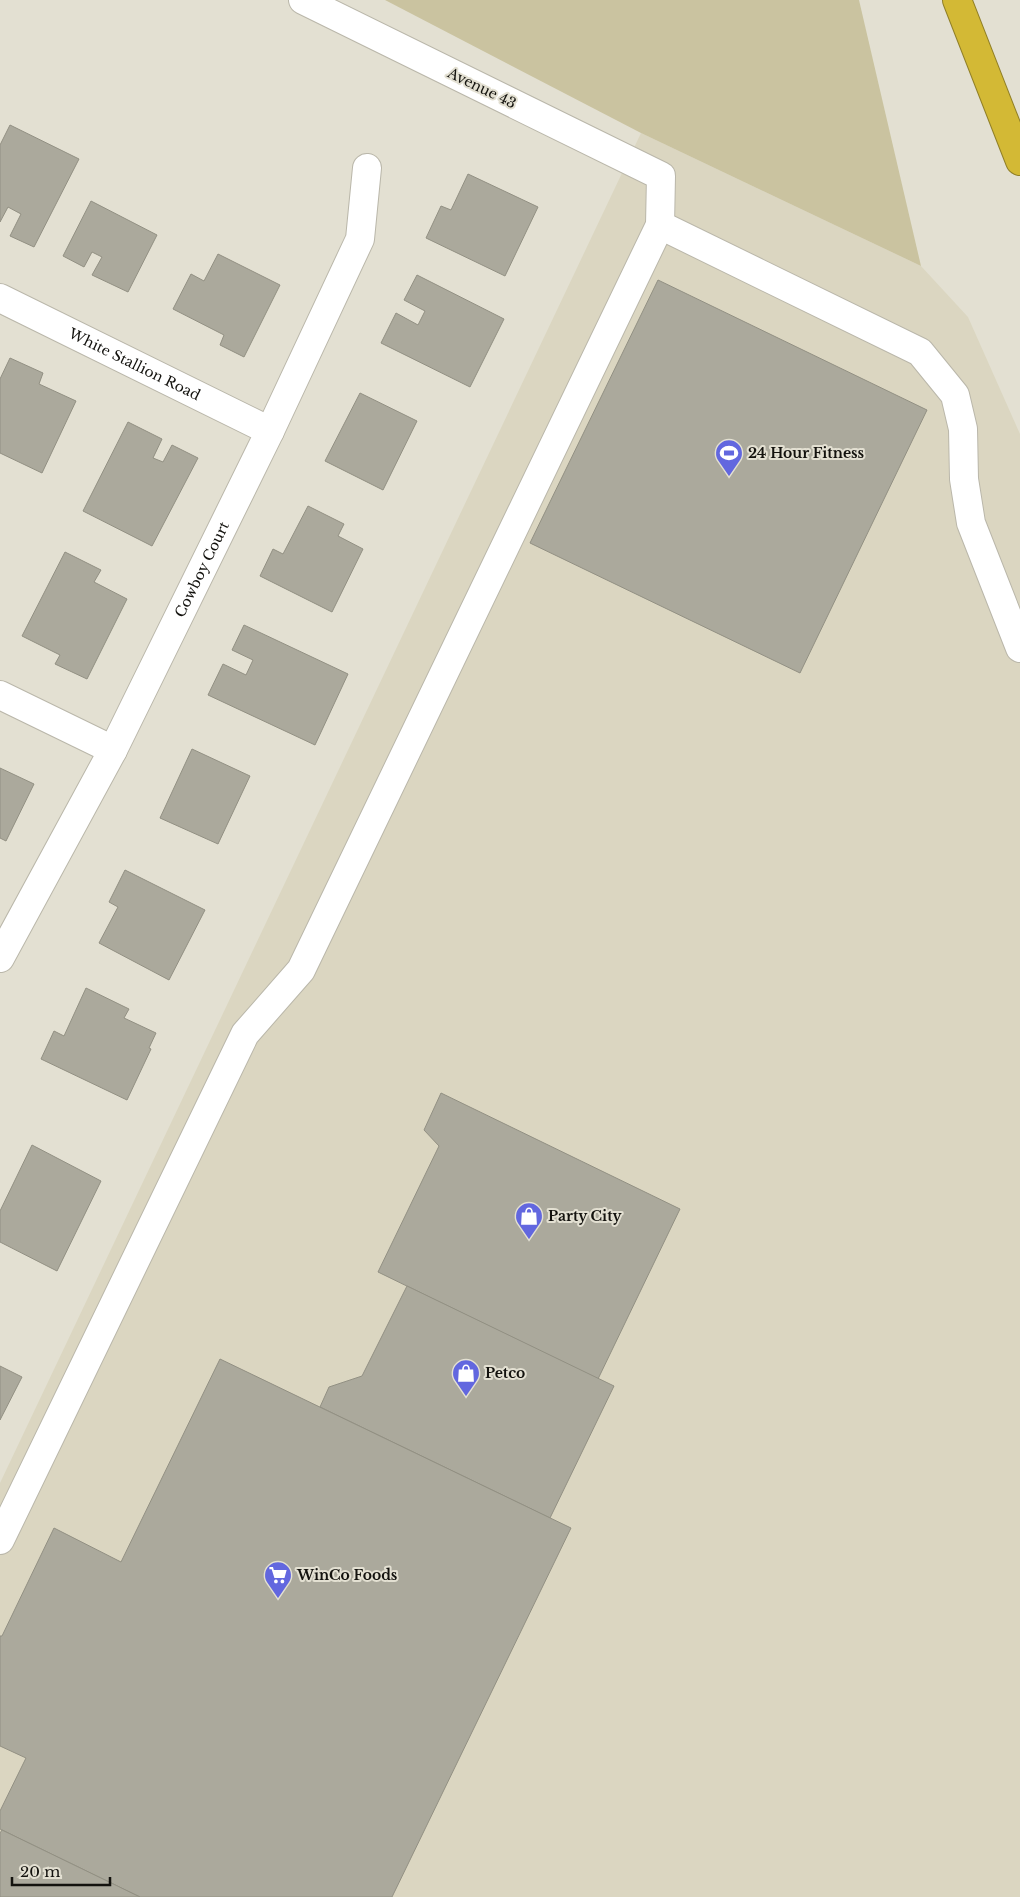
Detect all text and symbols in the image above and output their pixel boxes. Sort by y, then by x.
street label: Avenue 43 [444,63,519,112]
street label: White Stallion Road [65,324,204,405]
sports icon: 24 Hour Fitness [714,438,744,477]
place label: 24 Hour Fitness [748,444,865,462]
street label: Cowboy Court [171,518,233,620]
shop icon: Party City [514,1201,544,1240]
place label: Party City [548,1207,623,1225]
shop icon: Petco [451,1358,481,1397]
place label: Petco [485,1364,525,1382]
supermarket icon: WinCo Foods [263,1560,293,1599]
place label: WinCo Foods [296,1566,398,1584]
scale bar [12,1854,110,1886]
text: 20 m [20,1862,60,1881]

